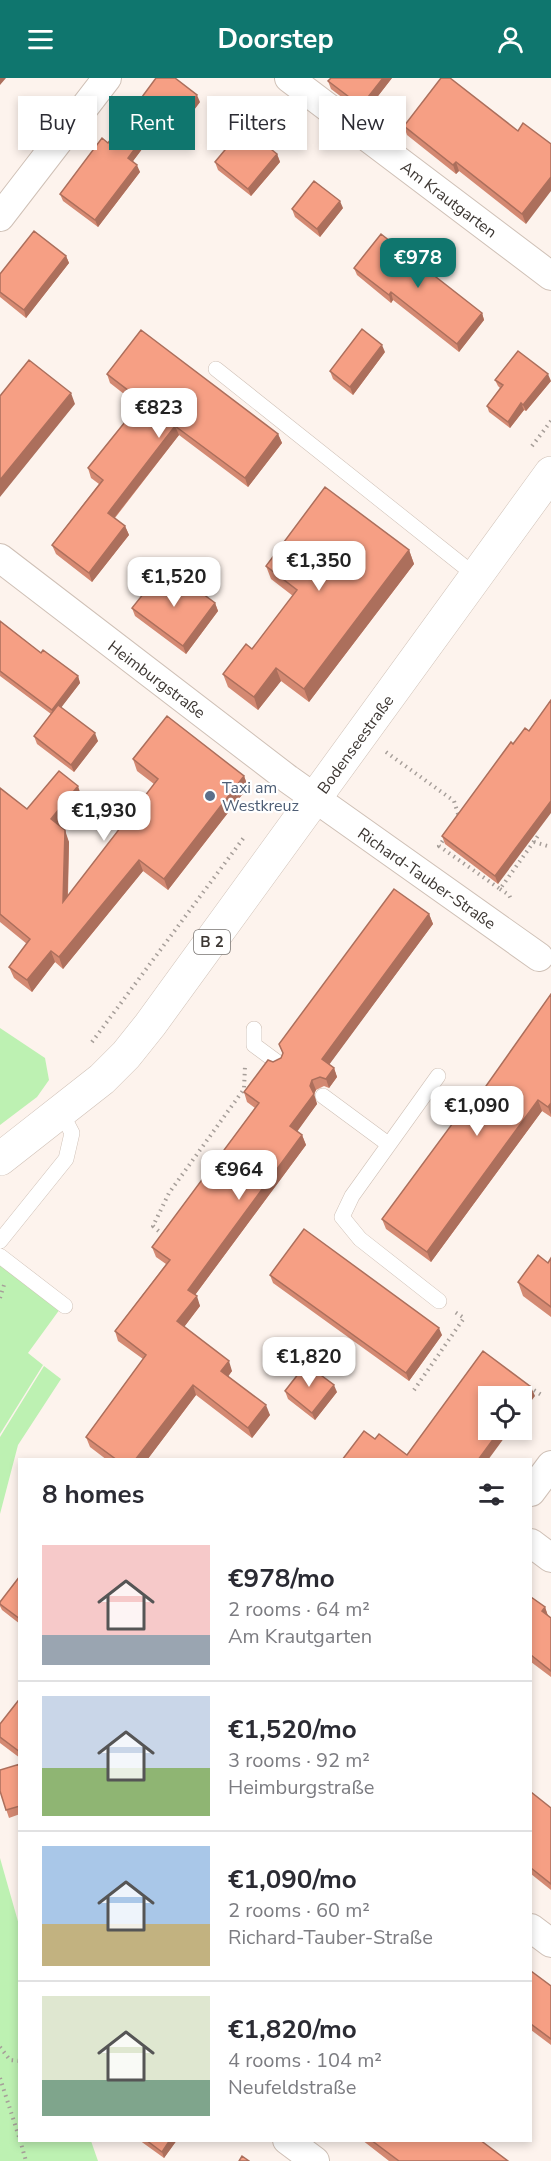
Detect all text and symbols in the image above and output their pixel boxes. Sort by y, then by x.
text: Doorstep [217,21,334,58]
icon: menu [24,23,57,56]
icon: person [494,23,527,56]
chip: Buy [18,96,97,150]
chip: Rent [109,96,195,150]
chip: Filters [207,96,307,150]
chip: New [319,96,406,150]
street label: Am Krautgarten [396,156,501,243]
pin: €978 [382,238,454,289]
text: €978 [394,244,442,271]
pin: €823 [123,388,195,439]
text: €823 [135,394,183,421]
pin: €1,350 [270,541,368,592]
text: €1,350 [287,547,351,574]
pin: €1,520 [125,557,223,608]
text: €1,520 [142,563,206,590]
street label: Heimburgstraße [103,636,210,724]
street label: Bodenseestraße [313,691,399,798]
place label: Taxi am Westkreuz [222,777,299,817]
marker: Taxi am Westkreuz [203,789,217,803]
pin: €1,930 [55,791,153,842]
text: €1,930 [72,797,136,824]
street label: Richard-Tauber-Straße [353,823,500,935]
road number: B 2 [194,930,230,954]
pin: €1,090 [428,1086,526,1137]
text: €1,090 [445,1092,509,1119]
pin: €964 [203,1150,275,1201]
text: €964 [215,1156,263,1183]
pin: €1,820 [260,1337,358,1388]
text: €1,820 [277,1343,341,1370]
map controls [478,1386,532,1440]
button: locate [478,1386,532,1440]
text: 8 homes [42,1477,144,1512]
icon: filters [475,1478,508,1511]
text: €978/mo [228,1561,335,1596]
icon: home [90,1569,162,1641]
text: 2 rooms · 64 m² [228,1596,370,1623]
text: Am Krautgarten [228,1623,372,1650]
text: €1,520/mo [228,1712,357,1747]
icon: home [90,1720,162,1792]
text: 3 rooms · 92 m² [228,1747,370,1774]
text: Heimburgstraße [228,1774,374,1801]
text: €1,090/mo [228,1862,357,1897]
icon: home [90,1870,162,1942]
text: 2 rooms · 60 m² [228,1897,370,1924]
text: Richard-Tauber-Straße [228,1924,433,1951]
text: €1,820/mo [228,2012,357,2047]
icon: home [90,2020,162,2092]
text: 4 rooms · 104 m² [228,2047,382,2074]
text: Neufeldstraße [228,2074,356,2101]

